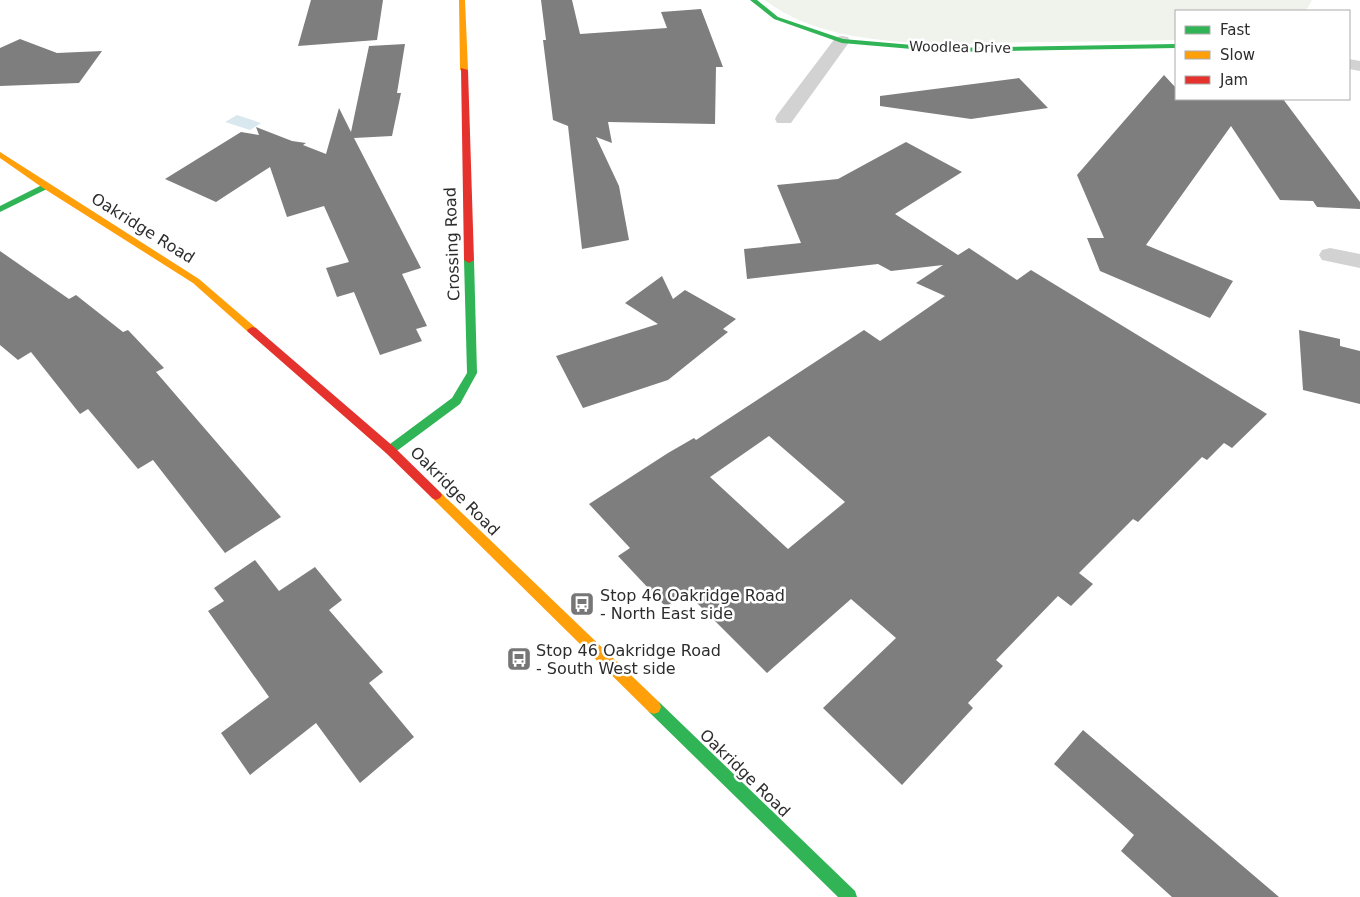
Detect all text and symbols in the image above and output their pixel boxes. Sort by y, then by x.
legend [1175,10,1350,100]
text: Fast [1220,21,1250,39]
street label: Woodlea Drive [909,38,1011,56]
text: Slow [1220,46,1255,64]
text: Jam [1219,71,1248,89]
street label: Crossing Road [441,187,463,301]
street label: Oakridge Road [88,189,198,267]
street label: Oakridge Road [407,443,503,539]
place label: Stop 46 Oakridge Road - North East side [600,586,785,623]
bus stop icon: Stop 46 Oakridge Road - North East side [569,591,595,617]
place label: Stop 46 Oakridge Road - South West side [536,641,721,678]
bus stop icon: Stop 46 Oakridge Road - South West side [506,646,532,672]
street label: Oakridge Road [696,725,794,821]

